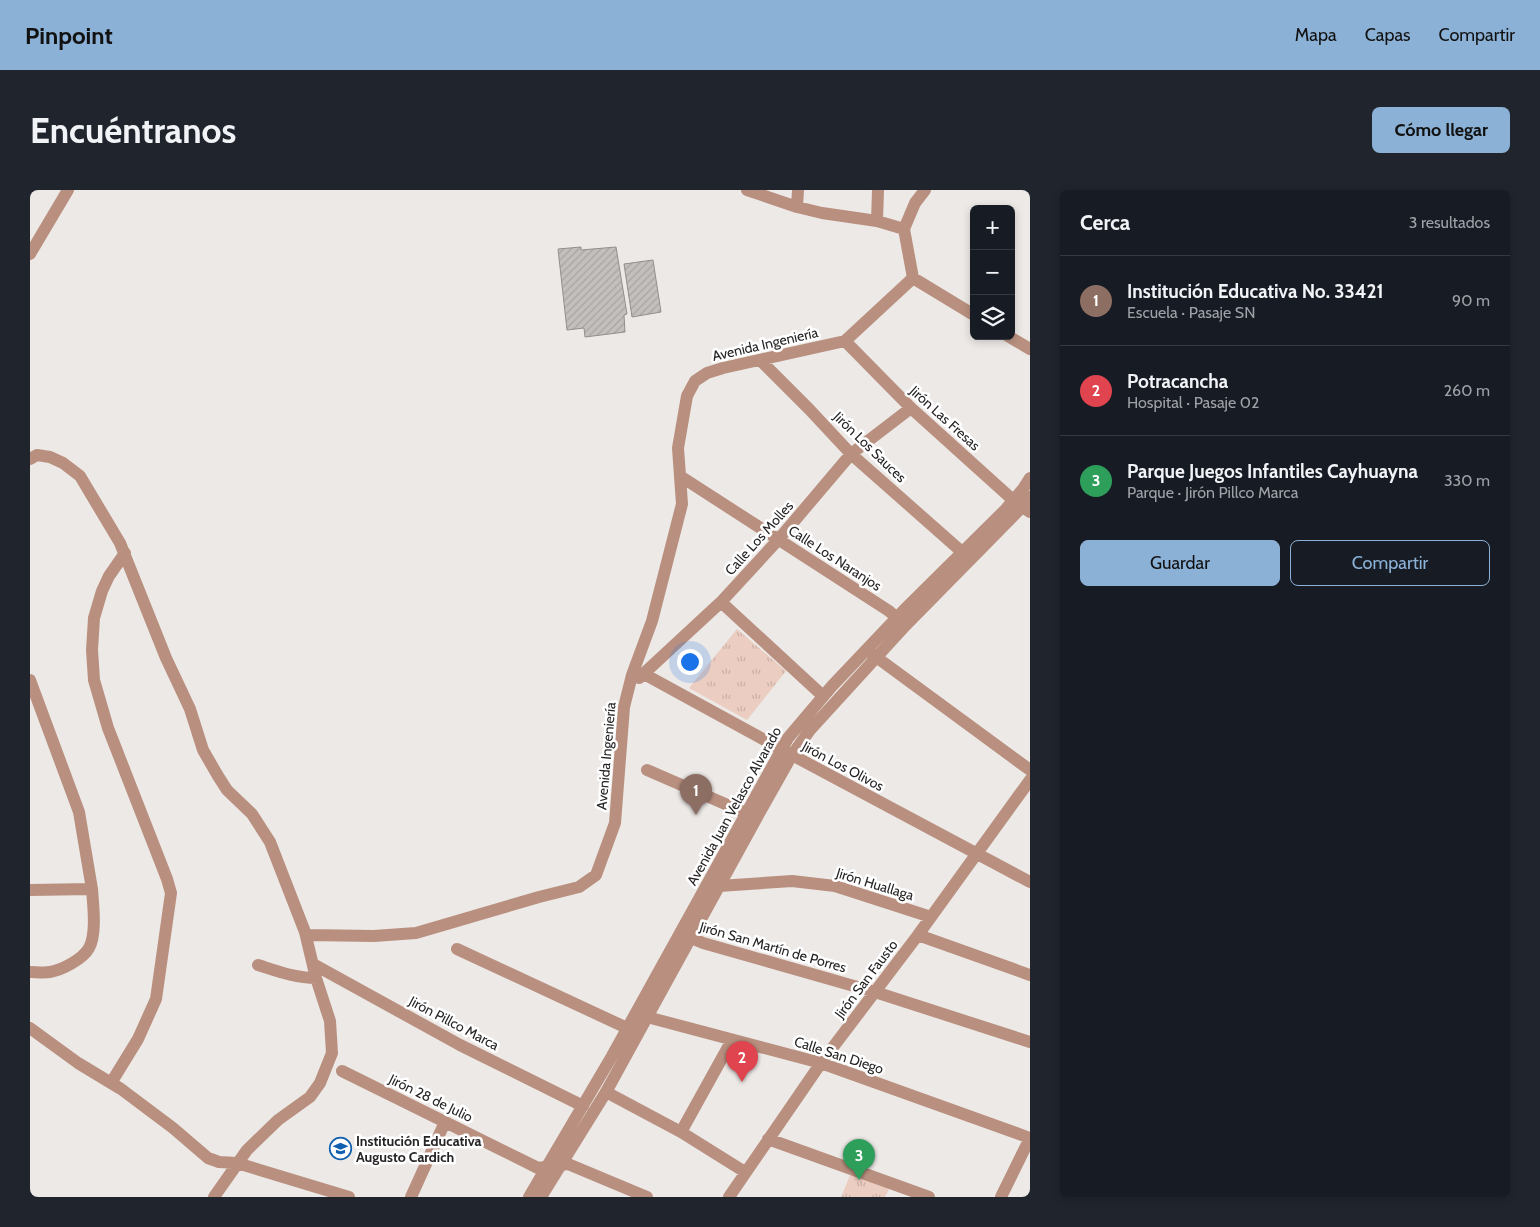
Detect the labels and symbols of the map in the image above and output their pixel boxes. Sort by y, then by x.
street label: Avenida Ingeniería [710,323,820,365]
street label: Jirón Las Fresas [905,381,984,454]
street label: Jirón Los Sauces [829,407,910,486]
street label: Calle Los Molles [721,497,797,579]
street label: Calle Los Naranjos [785,521,885,595]
your location [677,649,703,675]
street label: Avenida Ingeniería [592,701,620,811]
street label: Avenida Juan Velasco Alvarado [683,723,785,888]
street label: Jirón Los Olivos [798,736,887,795]
pin: 1 [680,774,712,815]
street label: Jirón Huallaga [833,863,916,904]
street label: Jirón San Martín de Porres [697,917,849,977]
street label: Jirón San Fausto [830,936,902,1023]
street label: Jirón Pillco Marca [405,991,502,1054]
street label: Calle San Diego [792,1032,886,1078]
pin: 2 [726,1041,758,1082]
street label: Jirón 28 de Julio [385,1069,476,1126]
place label: Institución Educativa Augusto Cardich [356,1132,482,1166]
school or university icon: Institución Educativa Augusto Cardich [328,1137,352,1161]
pin: 3 [843,1139,875,1180]

